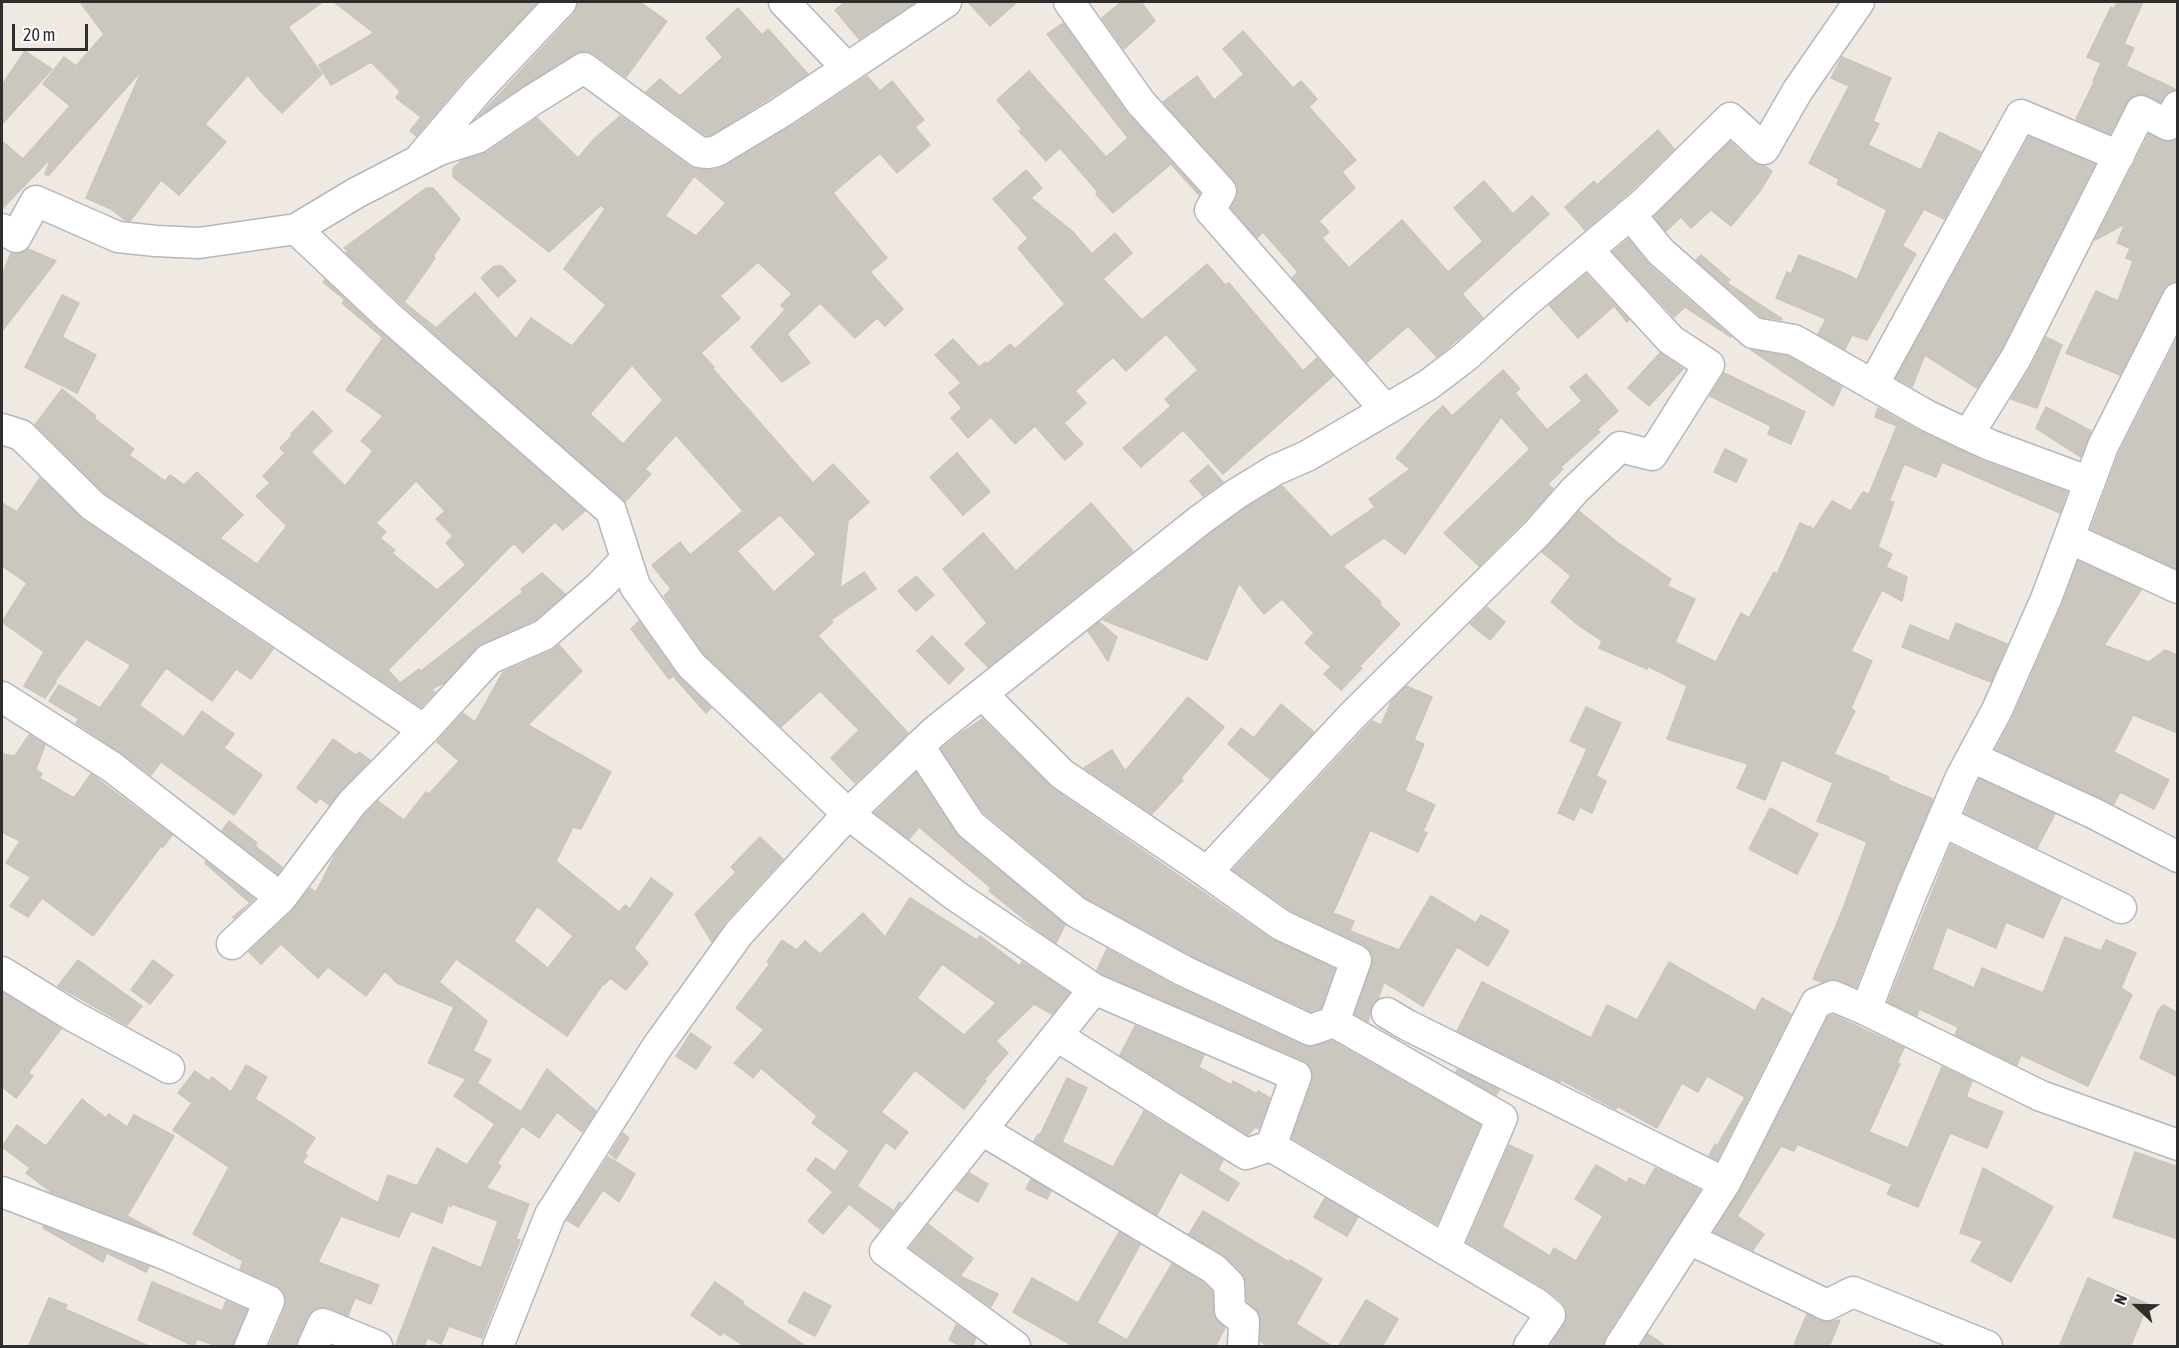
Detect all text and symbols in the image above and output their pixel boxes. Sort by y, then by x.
scale bar [15,12,92,50]
text: 20 m [23,24,55,45]
north arrow [2107,1276,2167,1336]
text: N [2110,1292,2130,1307]

